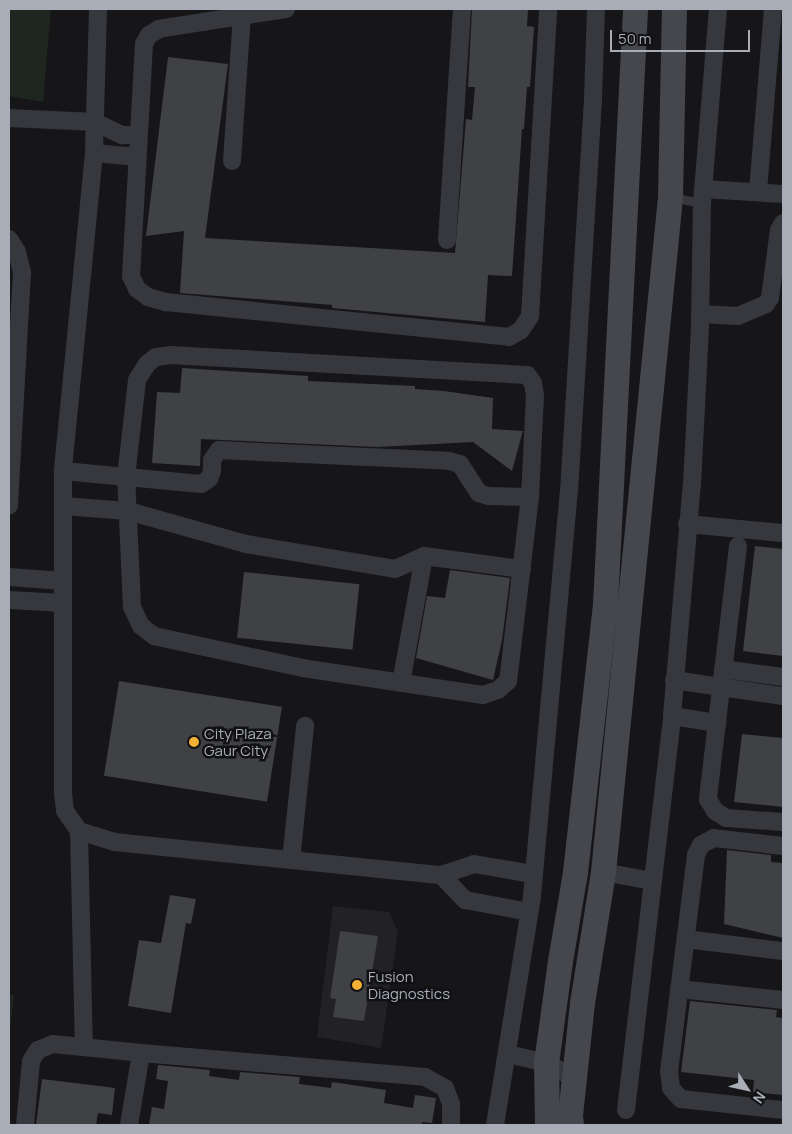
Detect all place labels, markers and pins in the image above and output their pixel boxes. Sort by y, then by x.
place label: City Plaza Gaur City [204,724,272,759]
marker: City Plaza Gaur City [188,736,200,748]
place label: Fusion Diagnostics [368,967,450,1002]
marker: Fusion Diagnostics [350,978,364,992]

